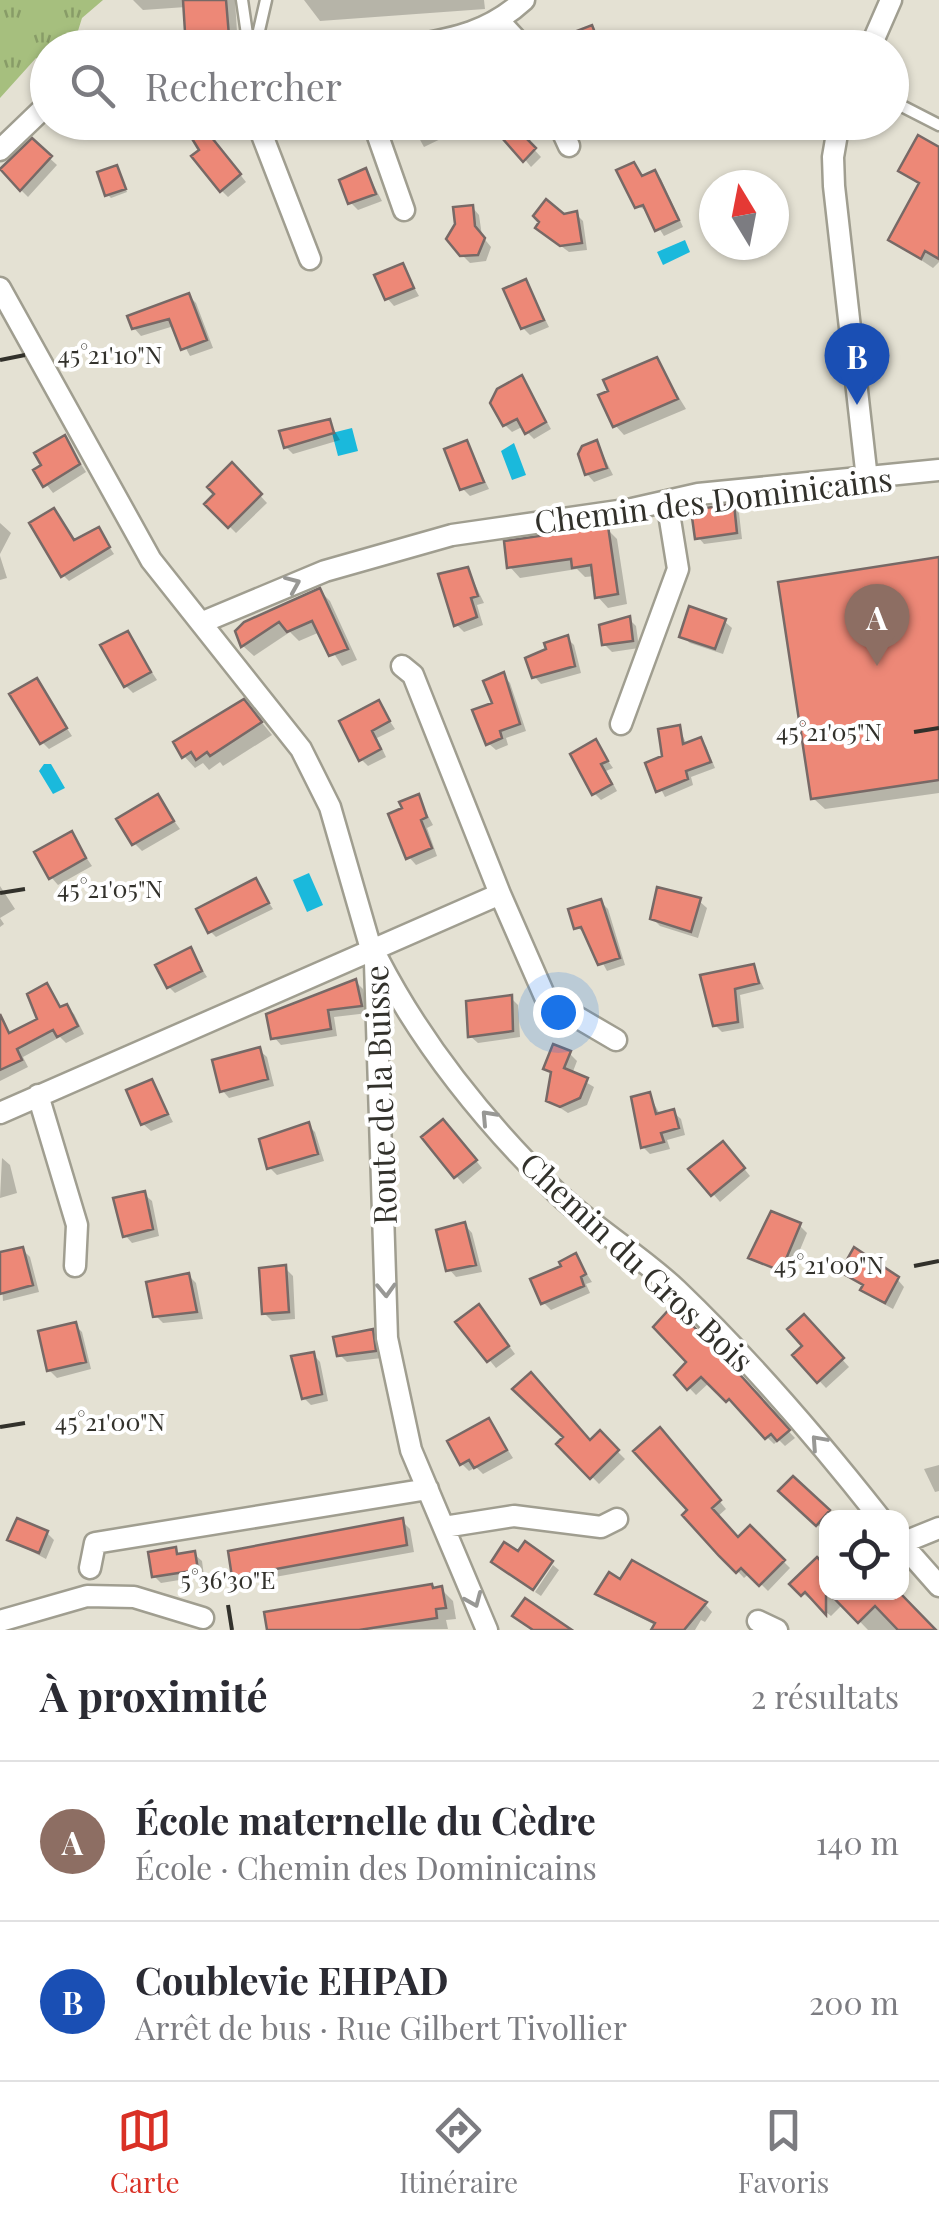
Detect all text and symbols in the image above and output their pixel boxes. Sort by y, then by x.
search box [30,30,909,140]
icon: search [65,58,120,113]
text: Rechercher [145,60,342,111]
north arrow [699,170,789,260]
pin: B [824,322,890,405]
text: 45°21'10"N [58,337,162,370]
street label: Chemin des Dominicains [532,456,894,542]
one-way arrow [283,576,301,596]
pin: A [844,584,910,666]
text: 45°21'05"N [776,714,882,747]
text: 45°21'05"N [57,871,163,904]
street label: Route de la Buisse [353,965,405,1225]
your location [533,987,584,1038]
one-way arrow [482,1110,500,1129]
street label: Chemin du Gros Bois [512,1142,764,1380]
text: 45°21'00"N [774,1247,884,1280]
one-way arrow [375,1282,396,1298]
text: 45°21'00"N [55,1404,165,1437]
one-way arrow [812,1435,830,1454]
map controls [819,1510,909,1600]
button: locate [819,1510,909,1600]
text: 5°36'30"E [181,1562,275,1595]
one-way arrow [462,1590,482,1608]
text: À proximité [40,1667,268,1723]
text: 2 résultats [751,1674,899,1717]
text: École maternelle du Cèdre [135,1794,596,1845]
text: A [62,1820,83,1863]
text: 140 m [816,1820,899,1863]
text: École · Chemin des Dominicains [135,1845,597,1888]
text: Coublevie EHPAD [135,1954,448,2005]
text: B [62,1980,83,2023]
text: 200 m [809,1980,899,2023]
text: Arrêt de bus · Rue Gilbert Tivollier [135,2005,627,2048]
tab: Carte [110,2103,180,2200]
tab: Itinéraire [399,2103,518,2200]
tab: Favoris [738,2103,829,2200]

